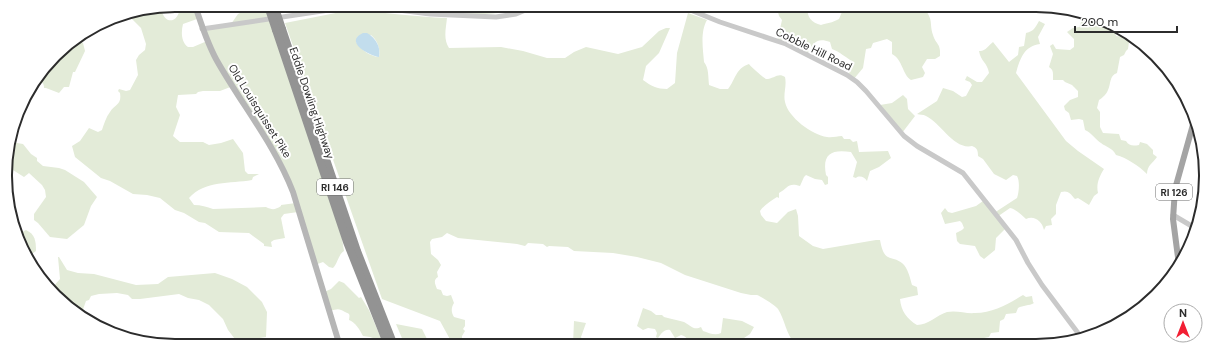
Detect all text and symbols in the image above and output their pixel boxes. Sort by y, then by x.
scale bar [1075,8,1177,34]
text: 200 m [1081,14,1118,30]
street label: Cobble Hill Road [773,24,855,74]
street label: Eddie Dowling Highway [286,45,338,161]
street label: Old Louisquisset Pike [225,62,295,160]
road number: RI 146 [317,179,353,195]
road number: RI 126 [1156,184,1192,200]
north arrow [1163,303,1203,343]
text: N [1179,306,1187,320]

